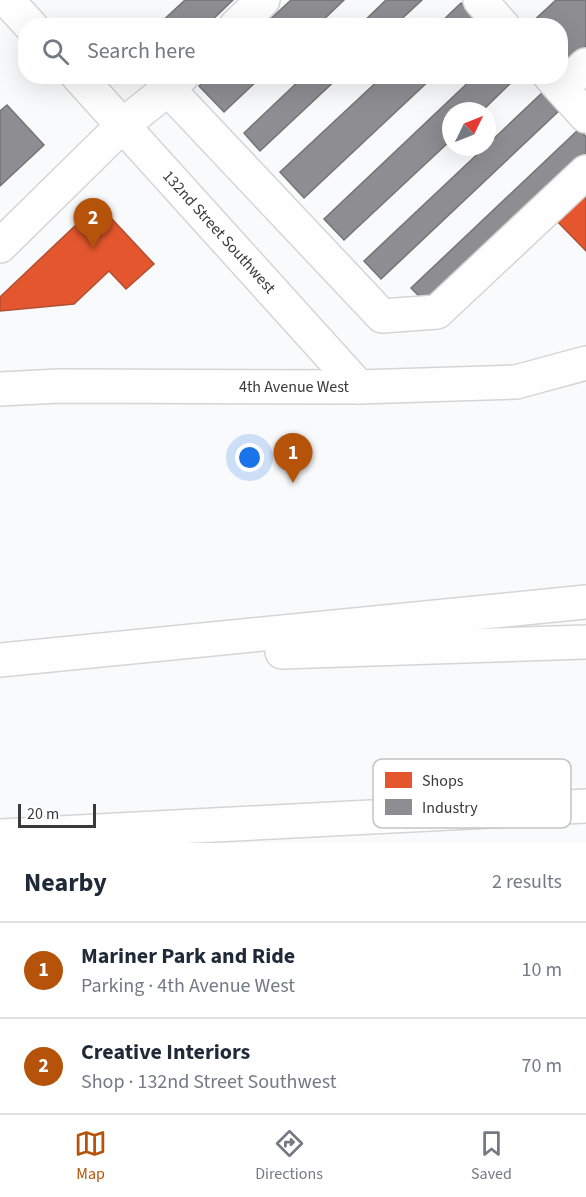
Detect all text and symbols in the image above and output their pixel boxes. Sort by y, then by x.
search box [18,18,568,84]
icon: search [39,35,72,68]
text: Search here [87,35,195,67]
north arrow [442,102,496,156]
street label: 132nd Street Southwest [158,165,281,299]
pin: 2 [74,198,112,248]
street label: 4th Avenue West [239,376,350,398]
pin: 1 [274,434,312,483]
your location [235,443,264,472]
legend [373,759,571,828]
text: Shops [422,770,464,792]
text: Industry [422,797,478,819]
scale bar [18,801,96,828]
text: 20 m [27,803,59,825]
text: Nearby [24,864,107,901]
text: 2 results [492,868,562,896]
text: Mariner Park and Ride [81,940,295,972]
text: 1 [38,956,49,984]
text: 10 m [522,956,562,984]
text: Parking · 4th Avenue West [81,972,295,1000]
text: Creative Interiors [81,1036,250,1068]
text: 2 [38,1052,49,1080]
text: 70 m [522,1052,562,1080]
text: Shop · 132nd Street Southwest [81,1068,336,1096]
tab: Map [74,1127,107,1185]
tab: Directions [255,1127,323,1185]
tab: Saved [471,1127,512,1185]

